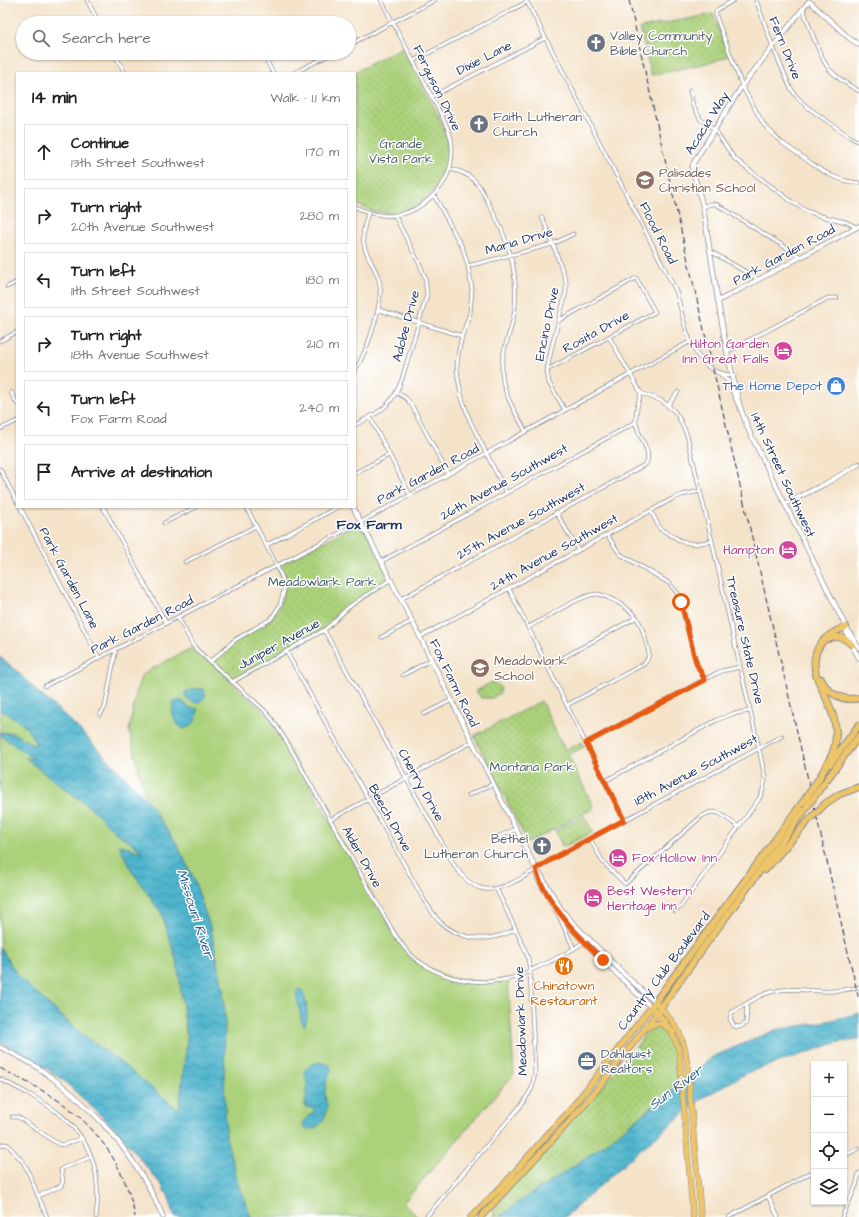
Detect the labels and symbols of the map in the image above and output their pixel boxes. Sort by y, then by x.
street label: Fern Drive [764,14,806,82]
place label: Valley Community Bible Church [610,27,712,60]
church icon: Valley Community Bible Church [585,32,607,54]
street label: Dixie Lane [453,36,515,80]
street label: Ferguson Drive [408,42,466,134]
street label: Acacia Way [681,88,734,158]
place label: Faith Lutheran Church [493,108,583,141]
church icon: Faith Lutheran Church [468,113,490,135]
park label: Grande Vista Park [369,135,433,168]
place label: Palisades Christian School [659,164,756,197]
school or university icon: Palisades Christian School [634,169,656,191]
street label: Flood Road [635,199,681,267]
street label: Park Garden Road [730,220,839,290]
street label: Maria Drive [483,223,555,259]
street label: Encino Drive [530,286,564,362]
street label: Adobe Drive [388,288,424,364]
street label: Rosita Drive [559,306,633,358]
place label: Hilton Garden Inn Great Falls [682,335,769,368]
hotel icon: Hilton Garden Inn Great Falls [772,340,794,362]
shop icon: The Home Depot [825,375,847,397]
place label: The Home Depot [722,377,823,395]
street label: 14th Street Southwest [746,410,820,541]
street label: Park Garden Road [374,439,483,509]
street label: 26th Avenue Southwest [437,439,572,525]
street label: 25th Avenue Southwest [454,478,589,564]
street label: 24th Avenue Southwest [487,509,622,595]
district label: Fox Farm [336,515,403,535]
street label: Park Garden Lane [35,524,103,632]
hotel icon: Hampton [777,539,799,561]
place label: Hampton [723,541,774,559]
park label: Meadowlark Park [268,573,376,591]
street label: Treasure State Drive [722,574,768,706]
street label: Park Garden Road [87,591,197,659]
route start [672,593,690,611]
street label: Juniper Avenue [235,614,323,674]
street label: Fox Farm Road [425,636,483,730]
place label: Meadowlark School [494,652,567,685]
school or university icon: Meadowlark School [469,657,491,679]
street label: 18th Avenue Southwest [631,729,762,810]
street label: Cherry Drive [393,745,448,825]
park label: Montana Park [490,758,574,776]
street label: Beech Drive [364,781,416,855]
street label: Alder Drive [338,823,386,891]
place label: Bethel Lutheran Church [424,830,529,863]
church icon: Bethel Lutheran Church [531,835,553,857]
hotel icon: Fox Hollow Inn [607,847,629,869]
place label: Fox Hollow Inn [632,849,717,867]
water label: Missouri River [171,867,219,962]
place label: Best Western Heritage Inn [607,882,693,916]
hotel icon: Best Western Heritage Inn [582,887,604,909]
street label: Country Club Boulevard [613,908,716,1035]
route end [594,951,612,969]
restaurant icon: Chinatown Restaurant [553,955,575,977]
street label: Meadowlark Drive [510,966,532,1076]
place label: Chinatown Restaurant [531,977,598,1010]
place label: Dahlquist Realtors [601,1045,653,1078]
office icon: Dahlquist Realtors [576,1050,598,1072]
water label: Sun River [645,1060,708,1115]

